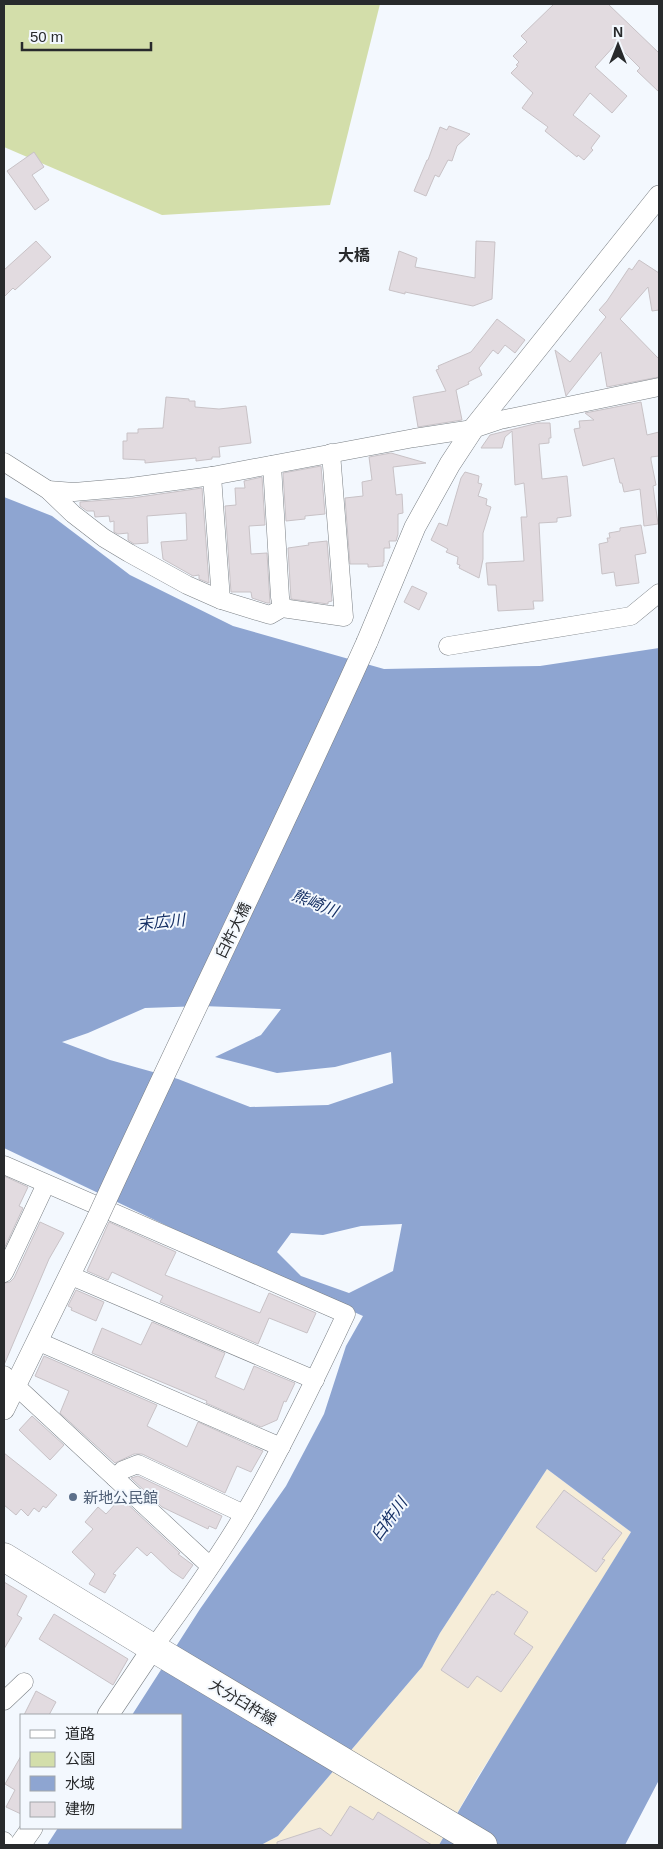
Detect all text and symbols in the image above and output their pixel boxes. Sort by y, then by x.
scale bar [22,20,151,52]
north arrow [593,20,643,70]
text: N [613,24,623,40]
text: 50 m [30,28,63,45]
district label: 大橋 [338,247,370,264]
water label: 熊崎川 [290,886,342,921]
street label: 臼杵大橋 [212,899,254,961]
water label: 末広川 [136,911,188,933]
place label: 新地公民館 [83,1489,158,1506]
marker: 新地公民館 [67,1491,79,1503]
water label: 臼杵川 [368,1493,411,1543]
street label: 大分臼杵線 [206,1675,280,1729]
legend [20,1714,182,1829]
text: 道路 [65,1725,95,1742]
text: 公園 [65,1750,95,1767]
text: 水域 [65,1775,95,1792]
text: 建物 [65,1800,95,1817]

